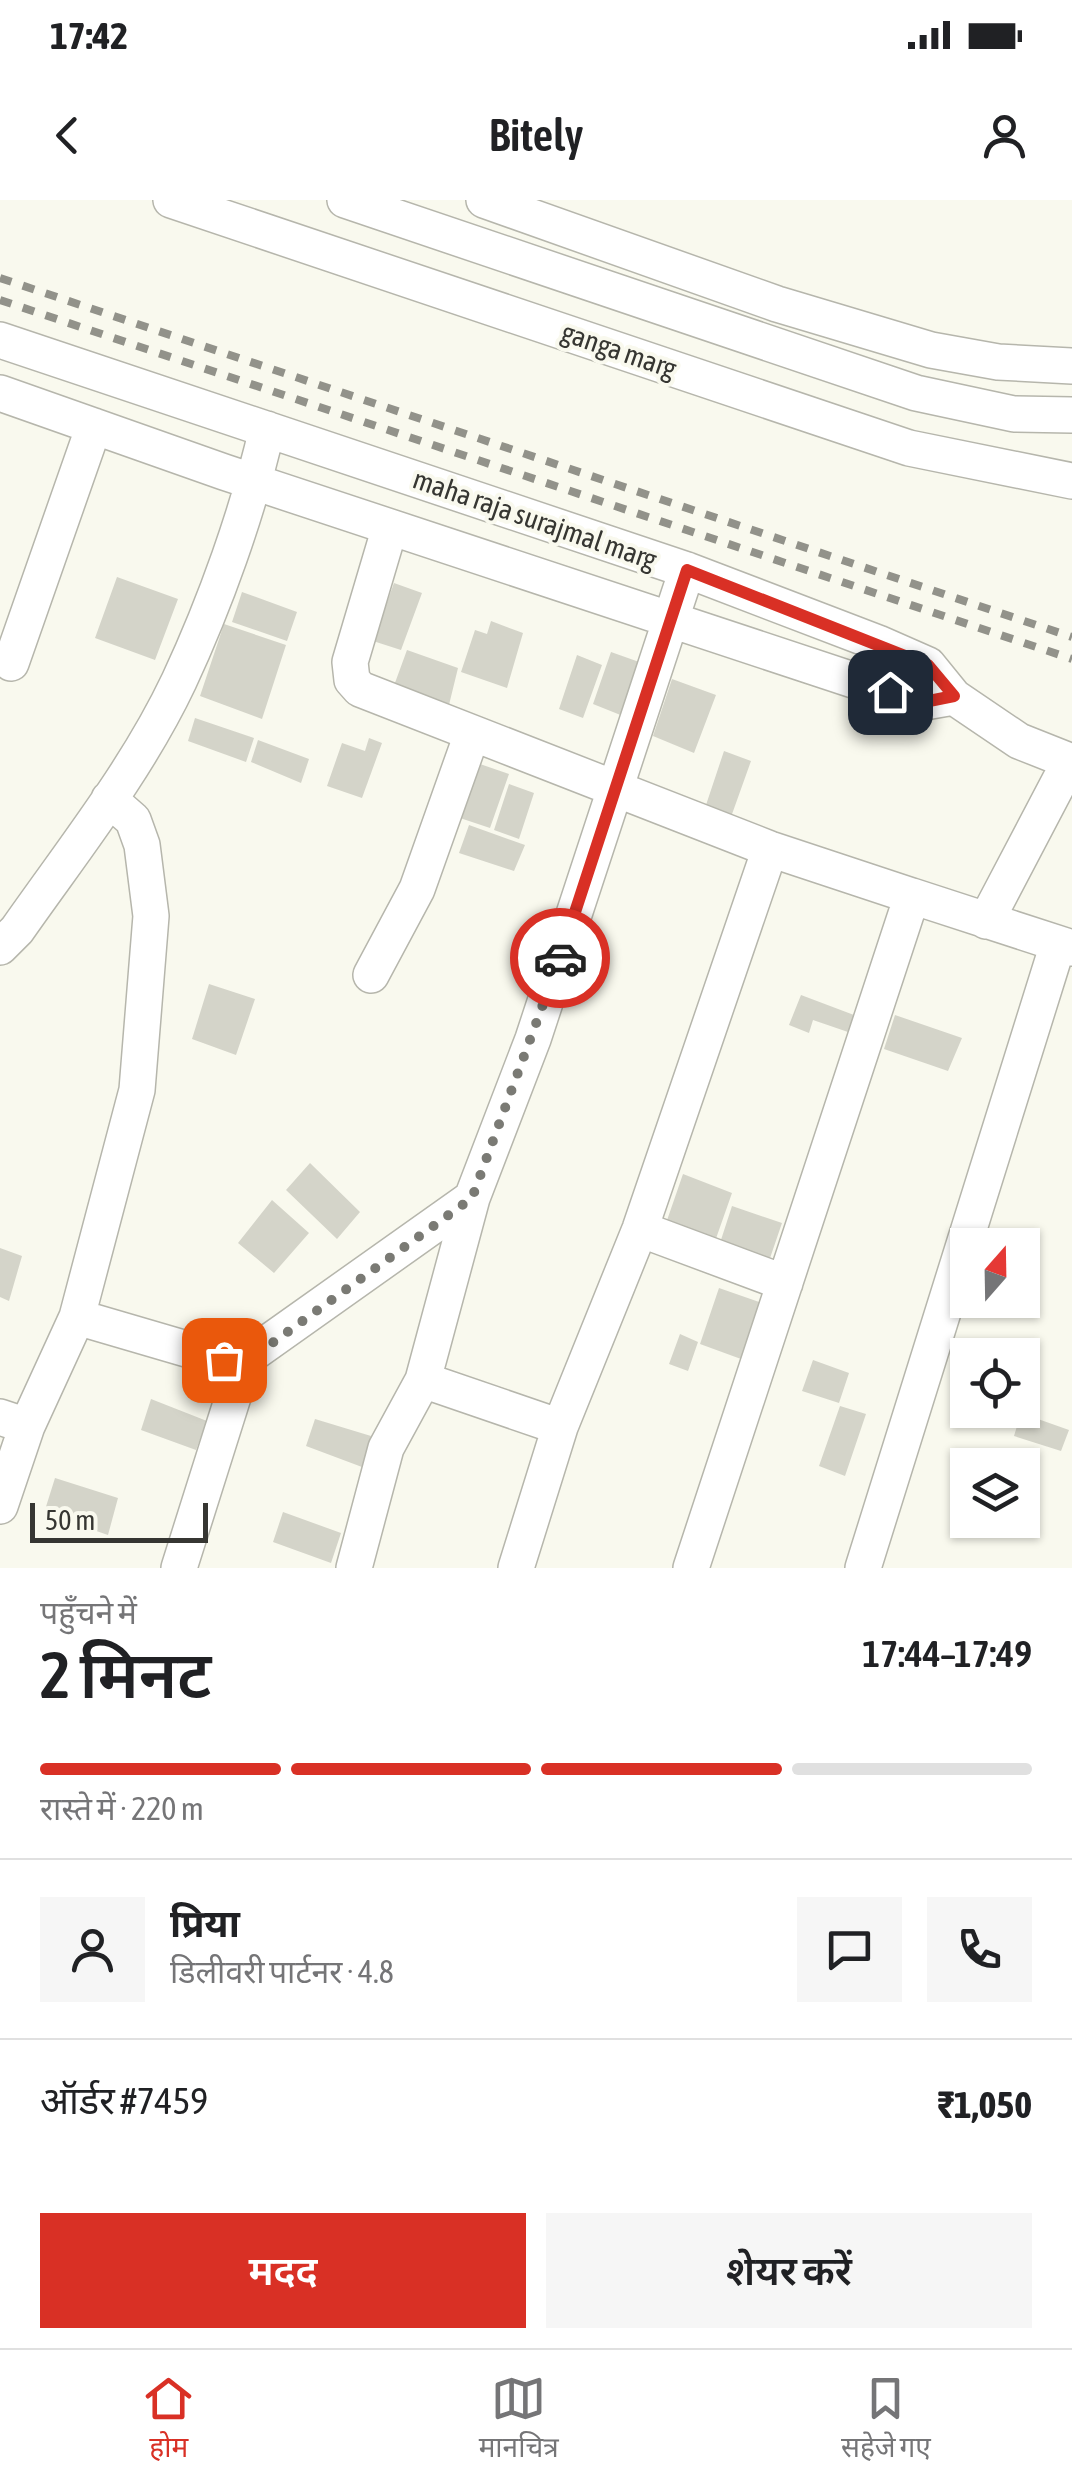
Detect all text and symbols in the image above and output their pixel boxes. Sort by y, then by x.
text: 17:42 [50,14,128,57]
icon: back [40,108,95,163]
icon: person [977,108,1032,163]
text: Bitely [489,109,583,161]
street label: ganga marg [558,315,680,385]
street label: maha raja surajmal marg [409,462,661,576]
pin [848,650,933,735]
icon: home [863,665,918,720]
courier [510,908,610,1008]
icon: car [533,931,588,986]
north arrow [950,1228,1040,1318]
map controls [950,1228,1040,1538]
pin [182,1318,267,1403]
icon: bag [197,1333,252,1388]
button: locate [950,1338,1040,1428]
button: layers [950,1448,1040,1538]
scale bar [30,1498,208,1542]
text: 50 m [45,1504,95,1536]
text: पहुँचने में [40,1594,137,1631]
text: 17:44–17:49 [862,1632,1032,1675]
text: 2 मिनट [40,1637,211,1712]
text: रास्ते में · 220 m [40,1790,204,1827]
button: person [40,1897,145,2002]
button: chat [797,1897,902,2002]
button: phone [927,1897,1032,2002]
text: प्रिया [170,1902,240,1945]
text: डिलीवरी पार्टनर · 4.8 [170,1953,394,1990]
text: ऑर्डर #7459 [40,2079,208,2122]
text: ₹1,050 [937,2083,1032,2126]
button: मदद [40,2213,526,2328]
button: शेयर करें [546,2213,1032,2328]
tab: होम [141,2371,196,2468]
tab: मानचित्र [479,2371,559,2468]
tab: सहेजे गए [841,2371,931,2468]

